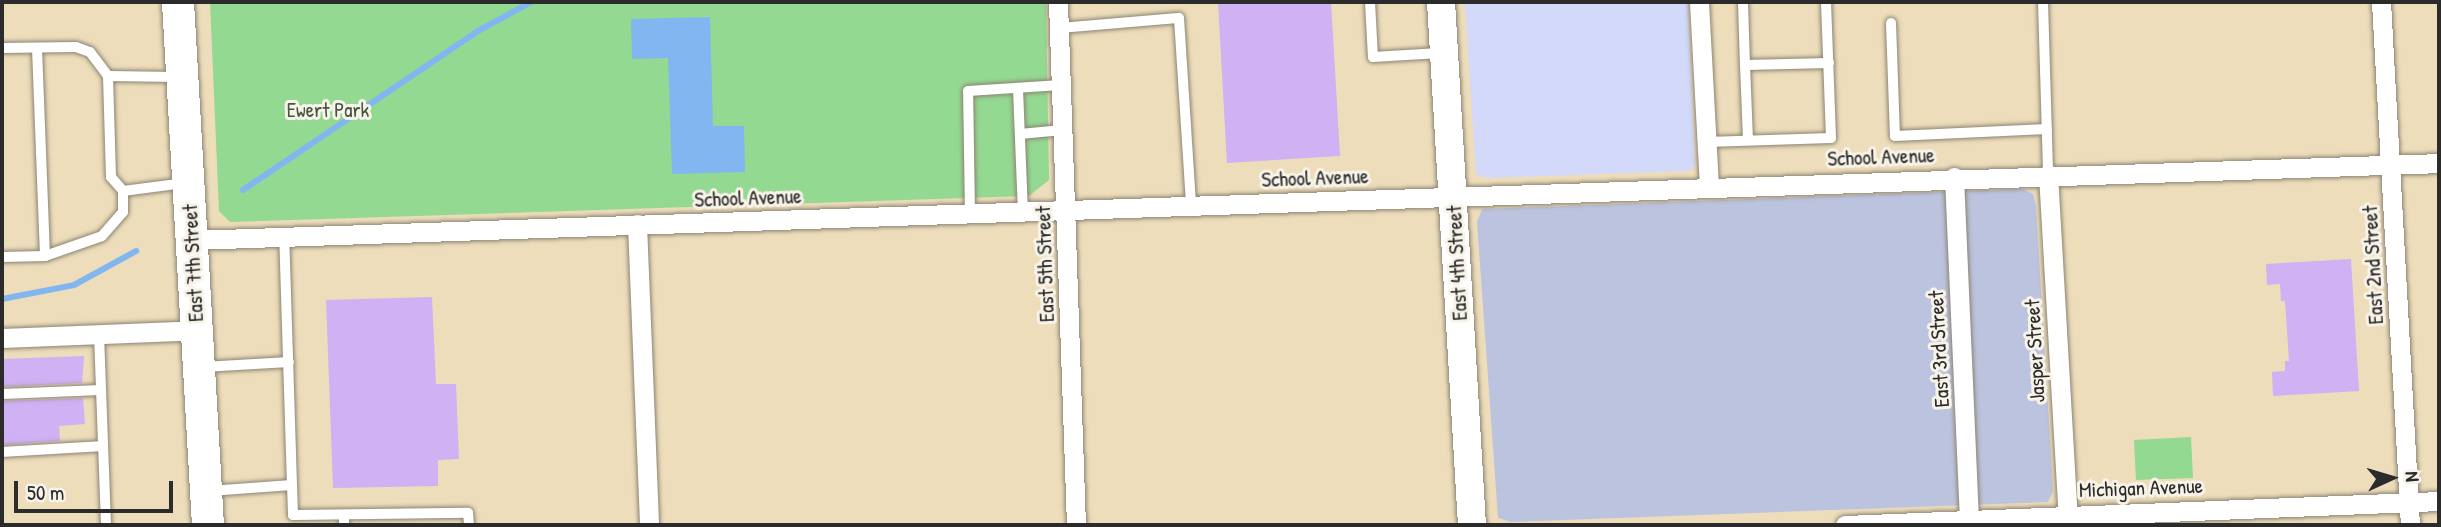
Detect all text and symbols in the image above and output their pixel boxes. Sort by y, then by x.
park label: Ewert Park [287,97,369,123]
street label: School Avenue [1827,143,1935,171]
street label: School Avenue [1261,164,1369,192]
street label: School Avenue [694,184,802,212]
street label: East 7th Street [177,204,209,322]
street label: East 5th Street [1030,205,1060,323]
street label: East 4th Street [1441,205,1473,321]
street label: East 2nd Street [2357,205,2389,325]
street label: East 3rd Street [1923,290,1955,408]
street label: Jasper Street [2020,299,2050,403]
north arrow [2357,443,2427,513]
scale bar [18,468,177,512]
text: N [2400,471,2426,482]
street label: Michigan Avenue [2079,473,2203,503]
text: 50 m [27,478,64,507]

